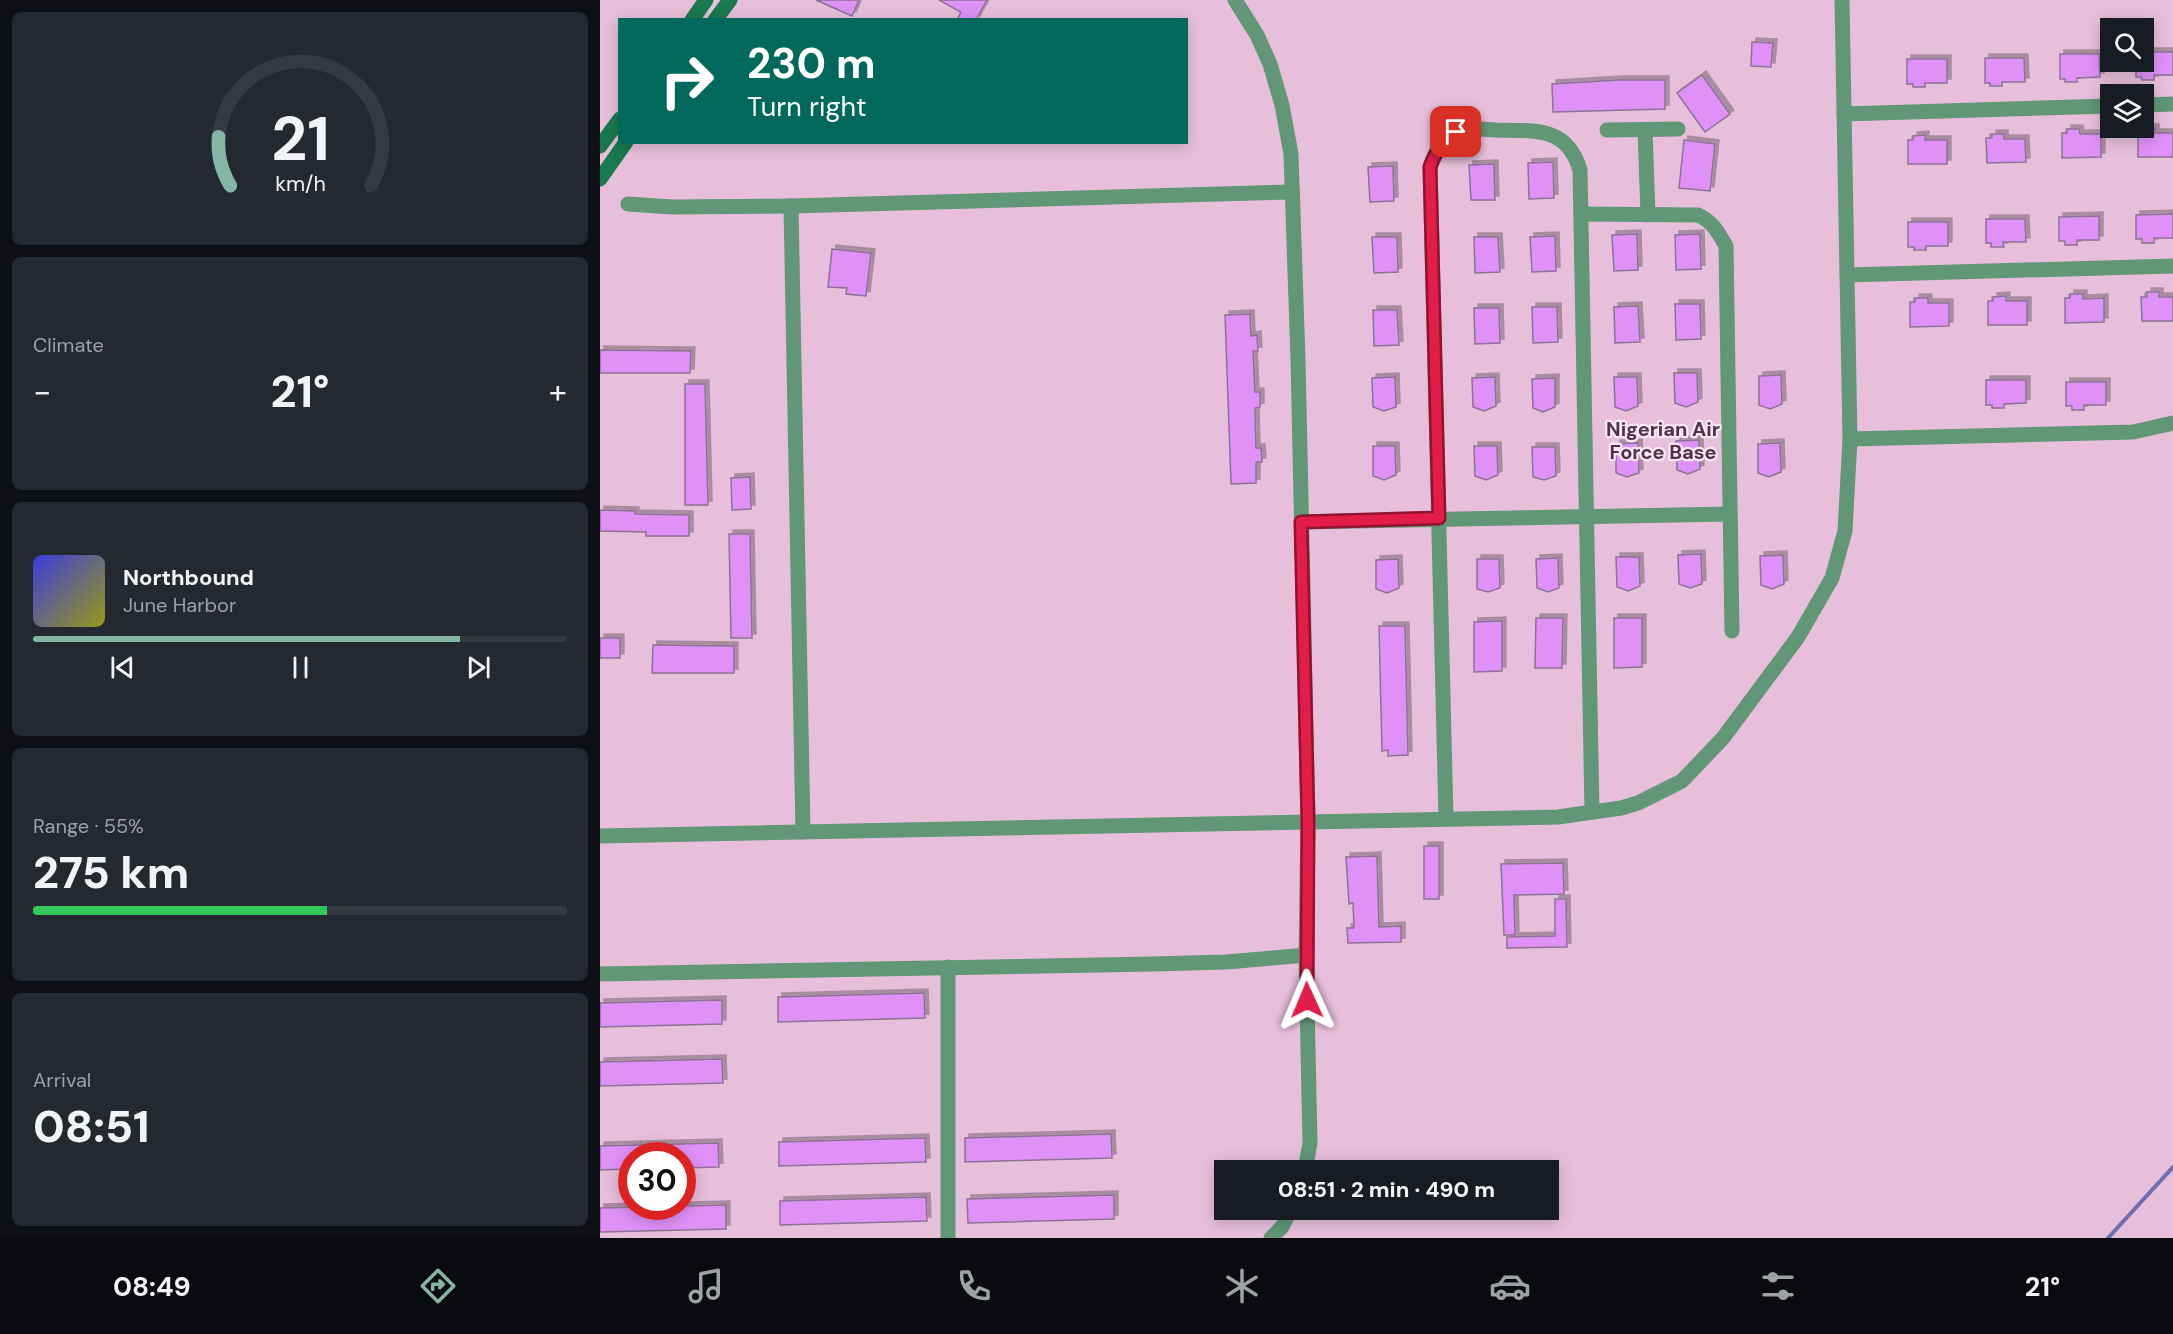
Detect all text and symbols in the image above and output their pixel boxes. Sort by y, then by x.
map controls [2100,18,2154,138]
button: search [2100,18,2154,72]
text: 230 m [747,36,876,91]
icon: right [648,42,726,120]
button: layers [2100,84,2154,138]
text: Turn right [747,89,867,124]
text: 21 [271,98,329,179]
pin [1430,106,1481,157]
icon: arrive [1439,115,1472,148]
text: km/h [275,170,325,198]
text: Climate [33,332,104,358]
text: 21° [270,362,330,421]
text: − [33,370,51,413]
text: + [549,370,567,413]
district label: Nigerian Air Force Base [1606,416,1720,465]
text: Northbound [123,563,254,592]
text: June Harbor [123,592,236,618]
icon: previous [106,651,139,684]
icon: pause [284,651,317,684]
icon: next [462,651,495,684]
text: Range · 55% [33,813,144,839]
text: 275 km [33,843,189,902]
position arrow [1275,968,1339,1032]
text: Arrival [33,1067,91,1093]
text: 08:51 [33,1097,150,1156]
speed limit sign: 30 [618,1142,696,1220]
text: 08:51 · 2 min · 490 m [1278,1175,1495,1204]
icon: directions [417,1265,459,1307]
icon: music [685,1265,727,1307]
icon: phone [953,1265,995,1307]
icon: climate [1221,1265,1263,1307]
icon: car [1489,1265,1531,1307]
icon: filters [1757,1265,1799,1307]
text: 08:49 [113,1269,191,1304]
text: 21° [2025,1269,2060,1304]

